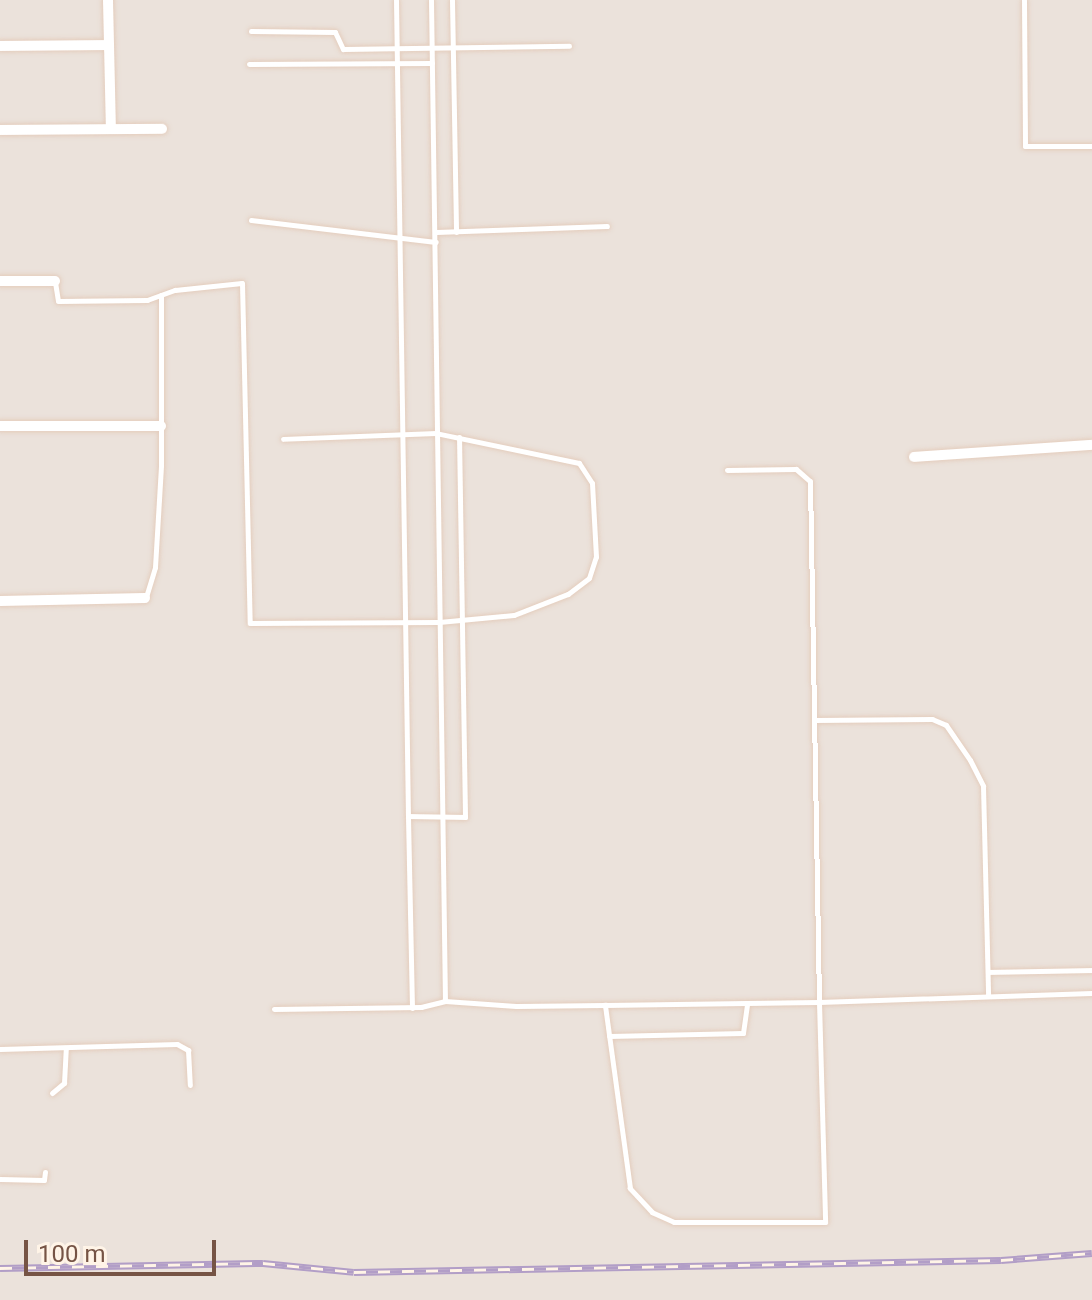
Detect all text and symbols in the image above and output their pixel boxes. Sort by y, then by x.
scale bar [28,1224,220,1274]
text: 100 m [38,1240,105,1268]

